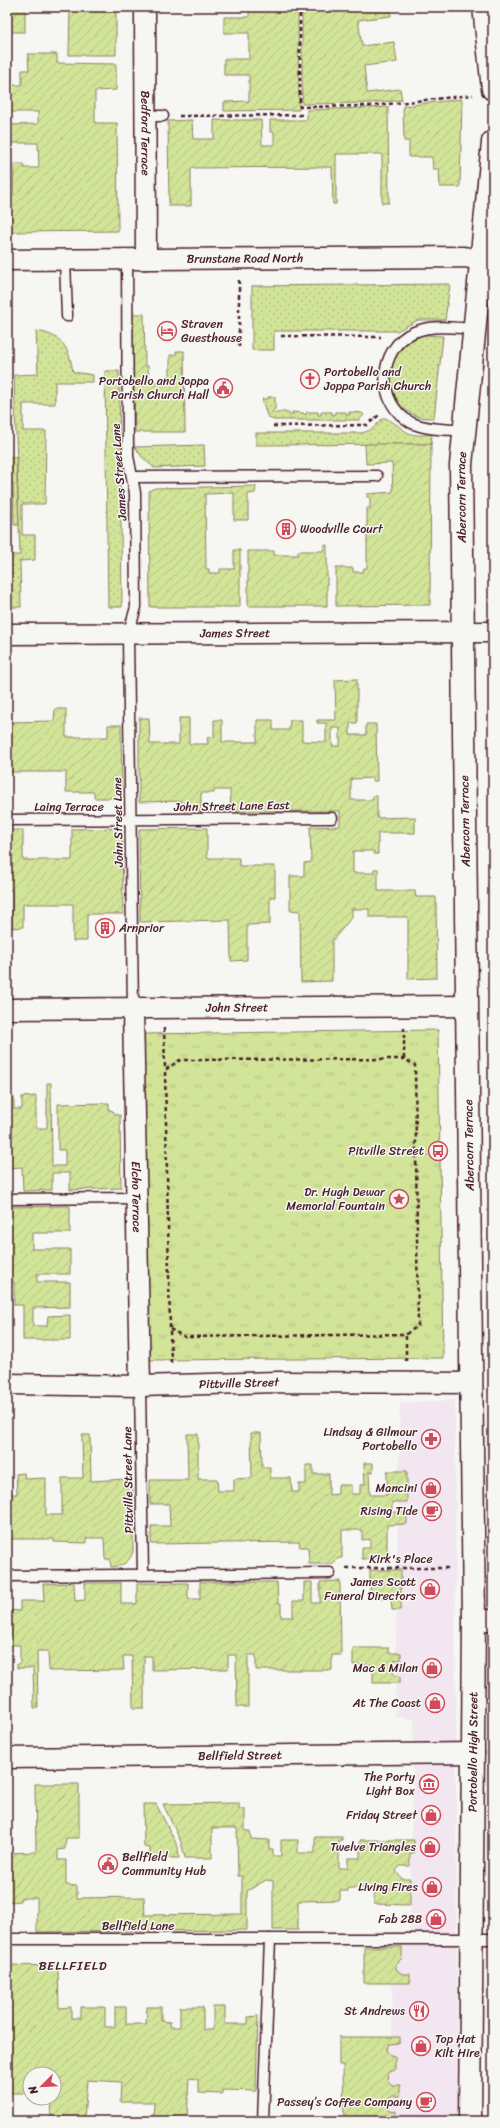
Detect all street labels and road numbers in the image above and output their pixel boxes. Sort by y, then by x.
street label: Bedford Terrace [134,90,157,176]
street label: Brunstane Road North [187,247,303,270]
street label: James Street Lane [105,423,133,522]
street label: Abercorn Terrace [450,450,473,544]
street label: James Street [199,622,270,644]
street label: Abercorn Terrace [453,775,477,868]
street label: John Street Lane [106,777,130,868]
street label: John Street Lane East [173,794,290,818]
street label: Laing Terrace [34,796,104,818]
street label: John Street [205,996,268,1019]
street label: Abercorn Terrace [457,1099,481,1192]
street label: Elcho Terrace [125,1161,148,1233]
street label: Pittville Street [199,1371,280,1395]
street label: Pittville Street Lane [116,1426,140,1534]
street label: Kirk's Place [369,1548,433,1570]
street label: Portobello High Street [461,1692,484,1812]
street label: Bellfield Street [198,1744,282,1767]
street label: Bellfield Lane [102,1915,174,1937]

